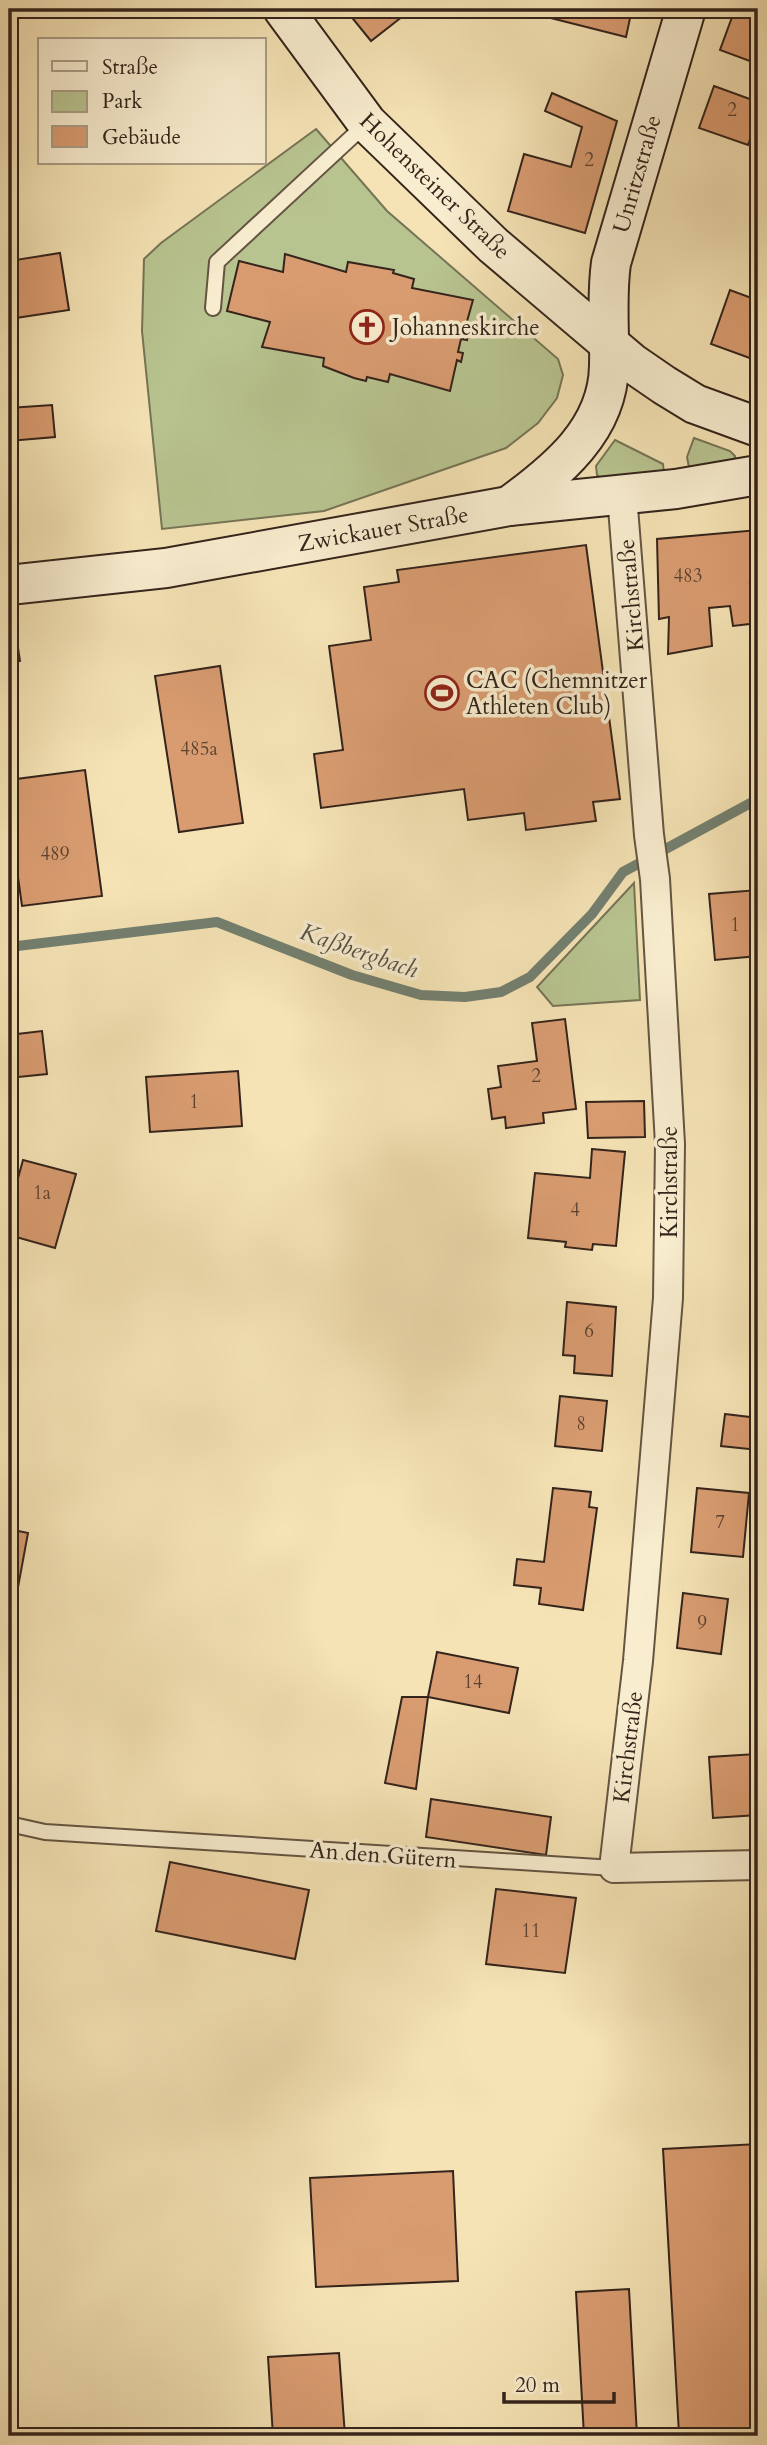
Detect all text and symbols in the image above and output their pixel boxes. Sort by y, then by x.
legend [38,38,266,164]
text: Straße [102,53,158,82]
text: Park [102,87,143,116]
house number: 2 [727,97,737,123]
street label: Hohensteiner Straße [353,106,517,266]
street label: Unritzstraße [605,111,669,237]
text: Gebäude [102,123,181,152]
house number: 2 [584,147,594,173]
church icon: Johanneskirche [348,308,386,346]
place label: Johanneskirche [389,312,540,343]
street label: Zwickauer Straße [295,499,471,559]
street label: Kirchstraße [611,538,651,652]
house number: 483 [673,563,703,589]
place label: CAC (Chemnitzer Athleten Club) [466,665,648,722]
sports icon: CAC (Chemnitzer Athleten Club) [423,674,461,712]
house number: 485a [180,736,218,762]
house number: 489 [40,841,70,867]
house number: 1 [730,912,740,938]
water label: Kaßbergbach [296,915,423,987]
house number: 2 [531,1063,541,1089]
house number: 1 [189,1089,199,1115]
street label: Kirchstraße [654,1126,685,1238]
house number: 1a [33,1180,51,1206]
house number: 4 [570,1197,580,1223]
house number: 6 [584,1318,594,1344]
house number: 8 [576,1411,586,1437]
house number: 7 [715,1509,725,1535]
house number: 9 [697,1610,707,1636]
house number: 14 [463,1669,483,1695]
street label: Kirchstraße [606,1689,650,1805]
street label: An den Gütern [308,1834,458,1876]
house number: 11 [521,1918,541,1944]
scale bar [504,2361,615,2405]
text: 20 m [515,2371,560,2400]

